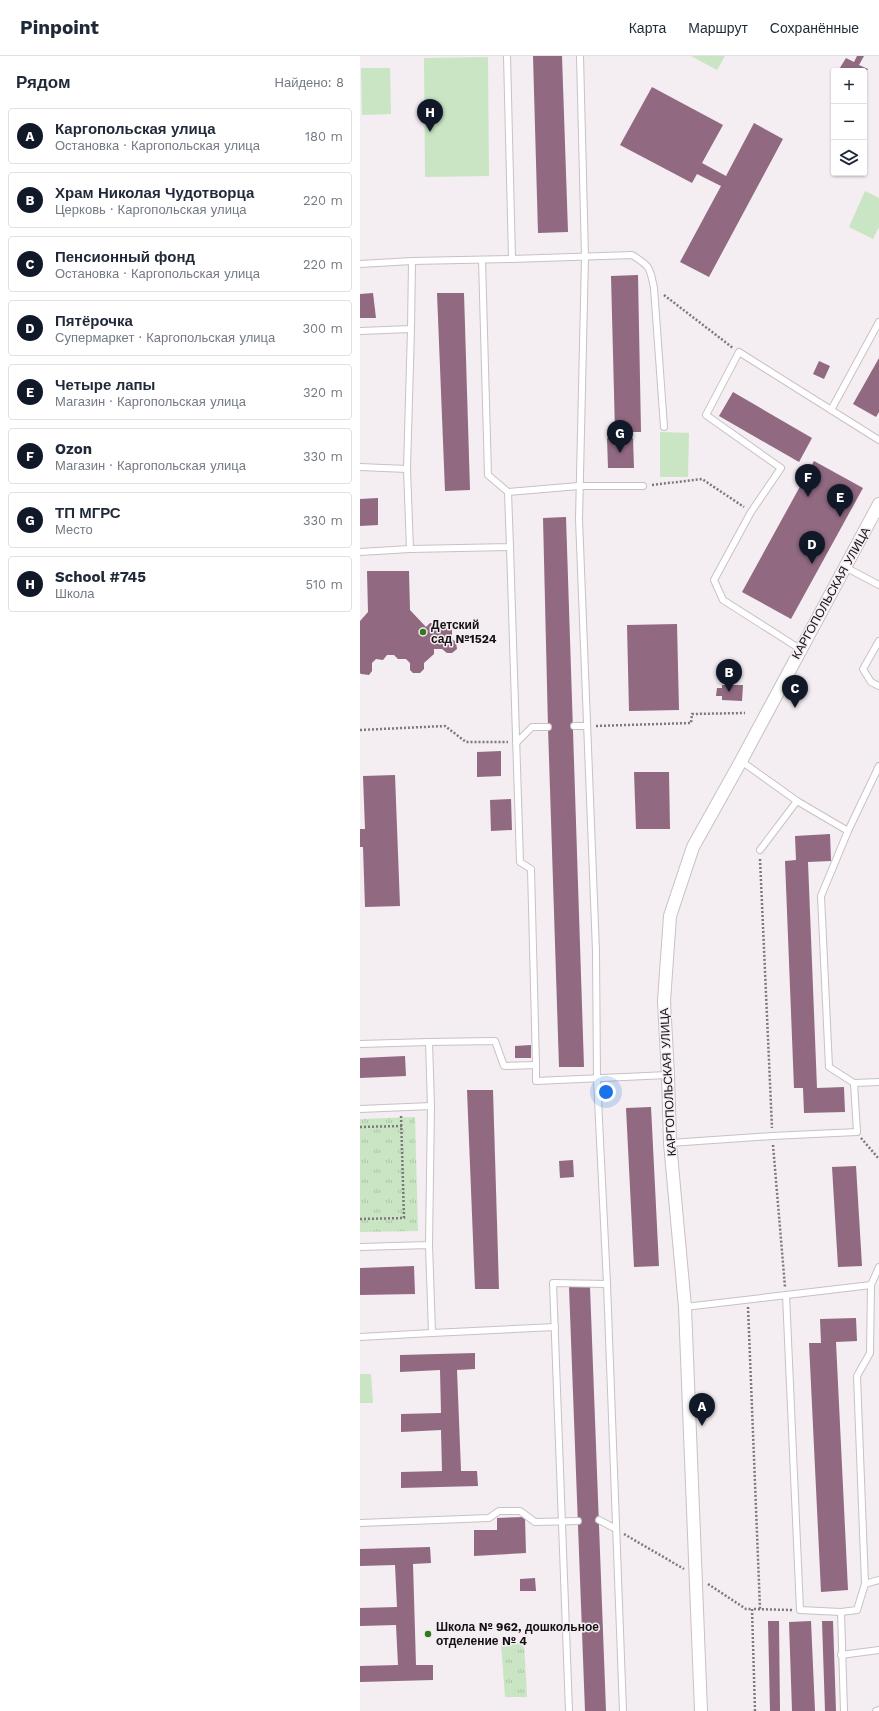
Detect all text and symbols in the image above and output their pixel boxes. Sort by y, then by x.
text: Pinpoint [20,16,99,39]
text: Карта [629,20,666,36]
text: Маршрут [688,20,748,36]
text: Сохранённые [770,20,859,36]
map controls [831,68,867,176]
button: + [831,68,867,104]
text: Рядом [16,72,71,92]
text: Найдено: 8 [275,75,344,90]
pin: H [417,99,443,132]
button: − [831,104,867,140]
text: Каргопольская улица [55,120,216,138]
text: A [26,129,34,144]
text: 180 m [305,129,343,144]
text: Остановка · Каргопольская улица [55,138,260,153]
button: layers [831,140,867,176]
text: Храм Николая Чудотворца [55,184,254,202]
text: B [26,193,34,208]
text: 220 m [303,193,343,208]
text: Церковь · Каргопольская улица [55,202,247,217]
text: Пенсионный фонд [55,248,195,266]
text: C [26,257,34,272]
text: 220 m [303,257,343,272]
text: Остановка · Каргопольская улица [55,266,260,281]
text: Пятёрочка [55,312,133,330]
text: D [25,321,35,336]
text: 300 m [302,321,343,336]
text: Супермаркет · Каргопольская улица [55,330,275,345]
text: Четыре лапы [55,376,155,394]
text: E [26,385,34,400]
text: 320 m [303,385,343,400]
text: Магазин · Каргопольская улица [55,394,246,409]
pin: G [607,420,633,453]
text: Ozon [55,440,92,458]
text: F [26,449,34,464]
text: 330 m [303,449,343,464]
text: Магазин · Каргопольская улица [55,458,246,473]
pin: F [795,464,821,497]
pin: E [827,484,853,517]
text: ТП МГРС [55,504,121,522]
text: G [25,513,35,528]
text: 330 m [303,513,343,528]
text: Место [55,522,93,537]
street label: КАРГОПОЛЬСКАЯ УЛИЦА [789,525,873,661]
pin: D [799,531,825,564]
text: School #745 [55,568,146,586]
text: H [25,577,35,592]
text: 510 m [305,577,343,592]
text: Школа [55,586,95,601]
place label: Детский сад №1524 [431,618,497,646]
marker: Детский сад №1524 [418,627,428,637]
pin: B [716,659,742,692]
pin: C [782,675,808,708]
street label: КАРГОПОЛЬСКАЯ УЛИЦА [657,1007,679,1157]
your location [596,1082,616,1102]
pin: A [689,1393,715,1426]
place label: Школа № 962, дошкольное отделение № 4 [436,1620,599,1648]
marker: Школа № 962, дошкольное отделение № 4 [423,1629,433,1639]

